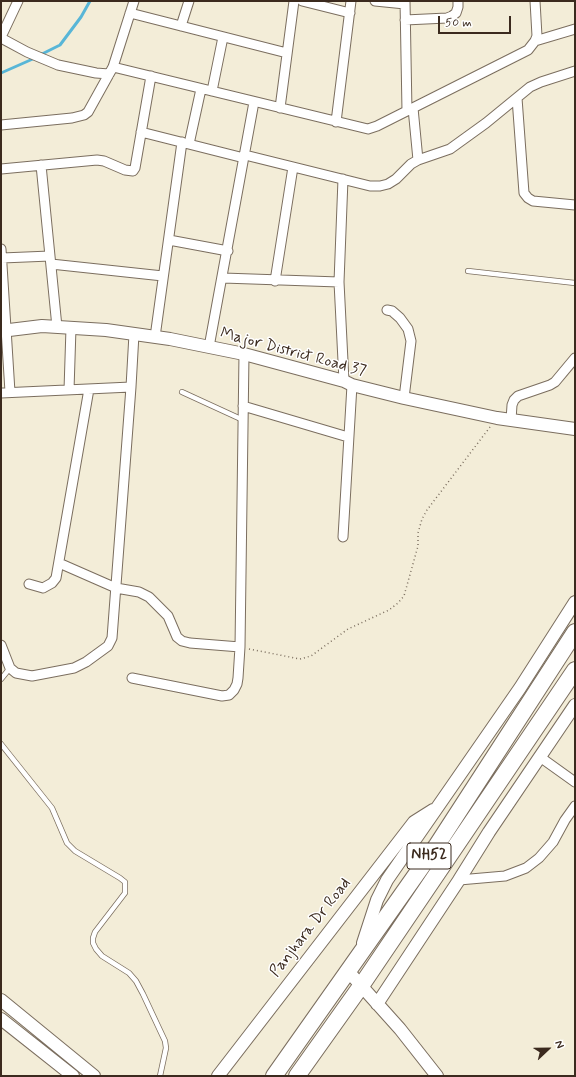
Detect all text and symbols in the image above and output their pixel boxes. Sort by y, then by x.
scale bar [440,8,513,34]
text: 50 m [445,15,472,31]
street label: Major District Road 37 [218,324,368,382]
road number: NH52 [407,843,451,869]
street label: Panjhara Dr Road [266,875,356,981]
north arrow [528,1029,568,1069]
text: N [551,1038,567,1051]

